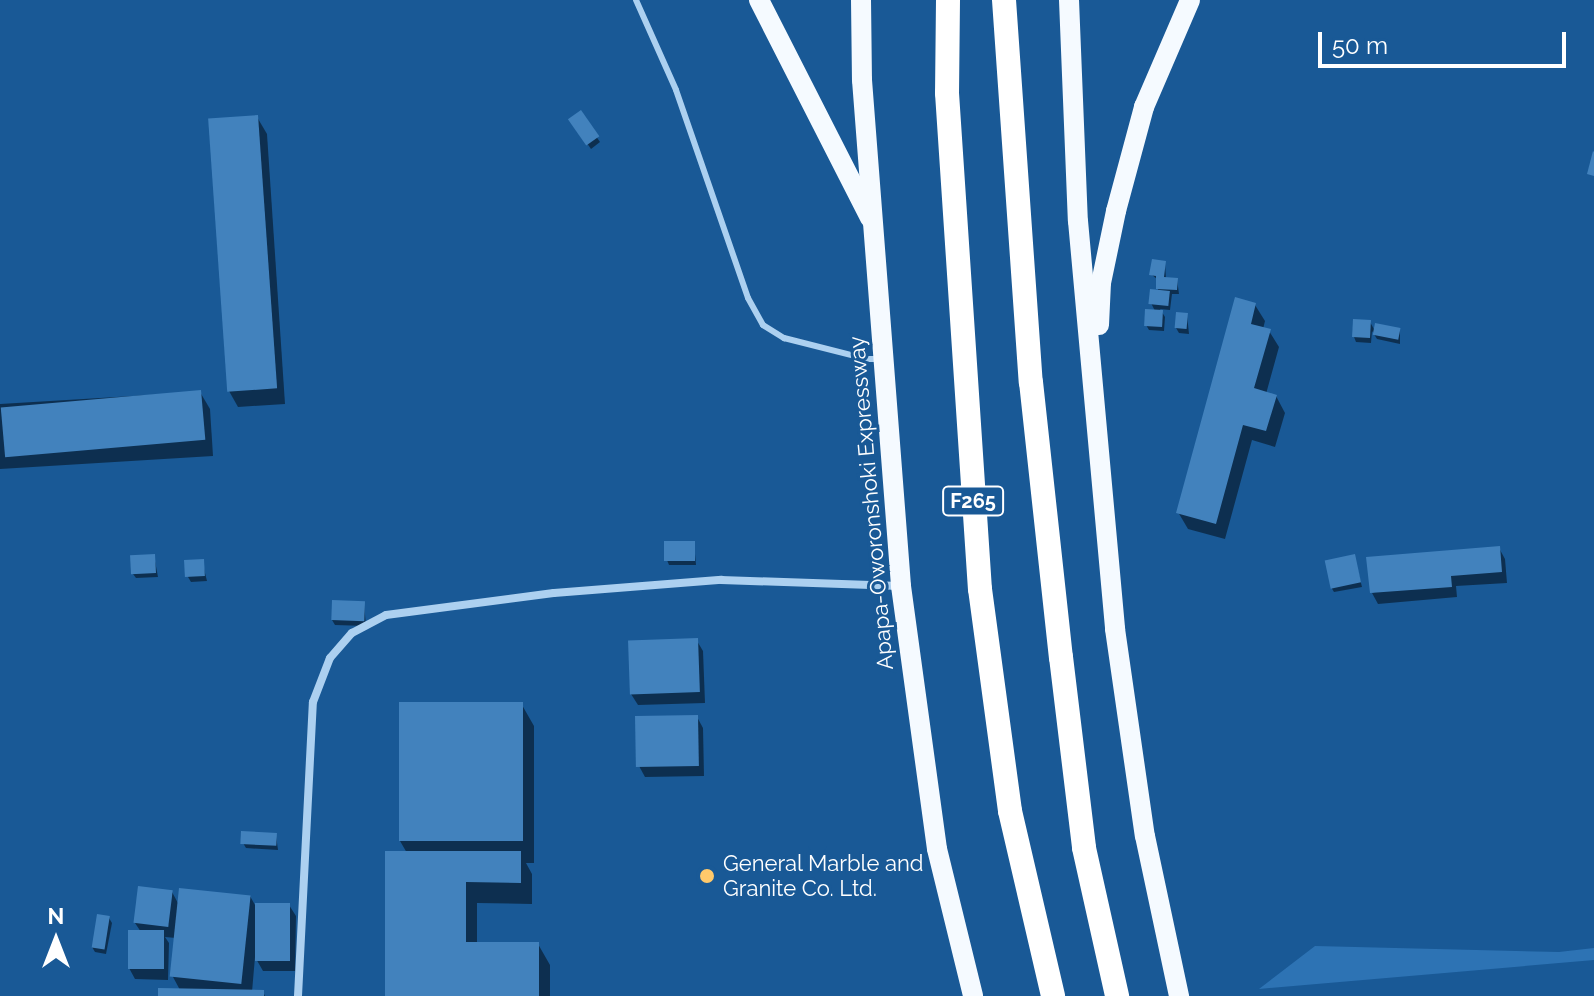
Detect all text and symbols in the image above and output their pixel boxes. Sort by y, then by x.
scale bar [1322,16,1570,66]
text: 50 m [1332,31,1388,60]
street label: Apapa-Oworonshoki Expressway [843,335,899,671]
road number: F265 [941,485,1005,517]
place label: General Marble and Granite Co. Ltd. [723,850,924,902]
marker: General Marble and Granite Co. Ltd. [698,867,716,885]
north arrow [16,900,96,980]
text: N [48,903,64,929]

